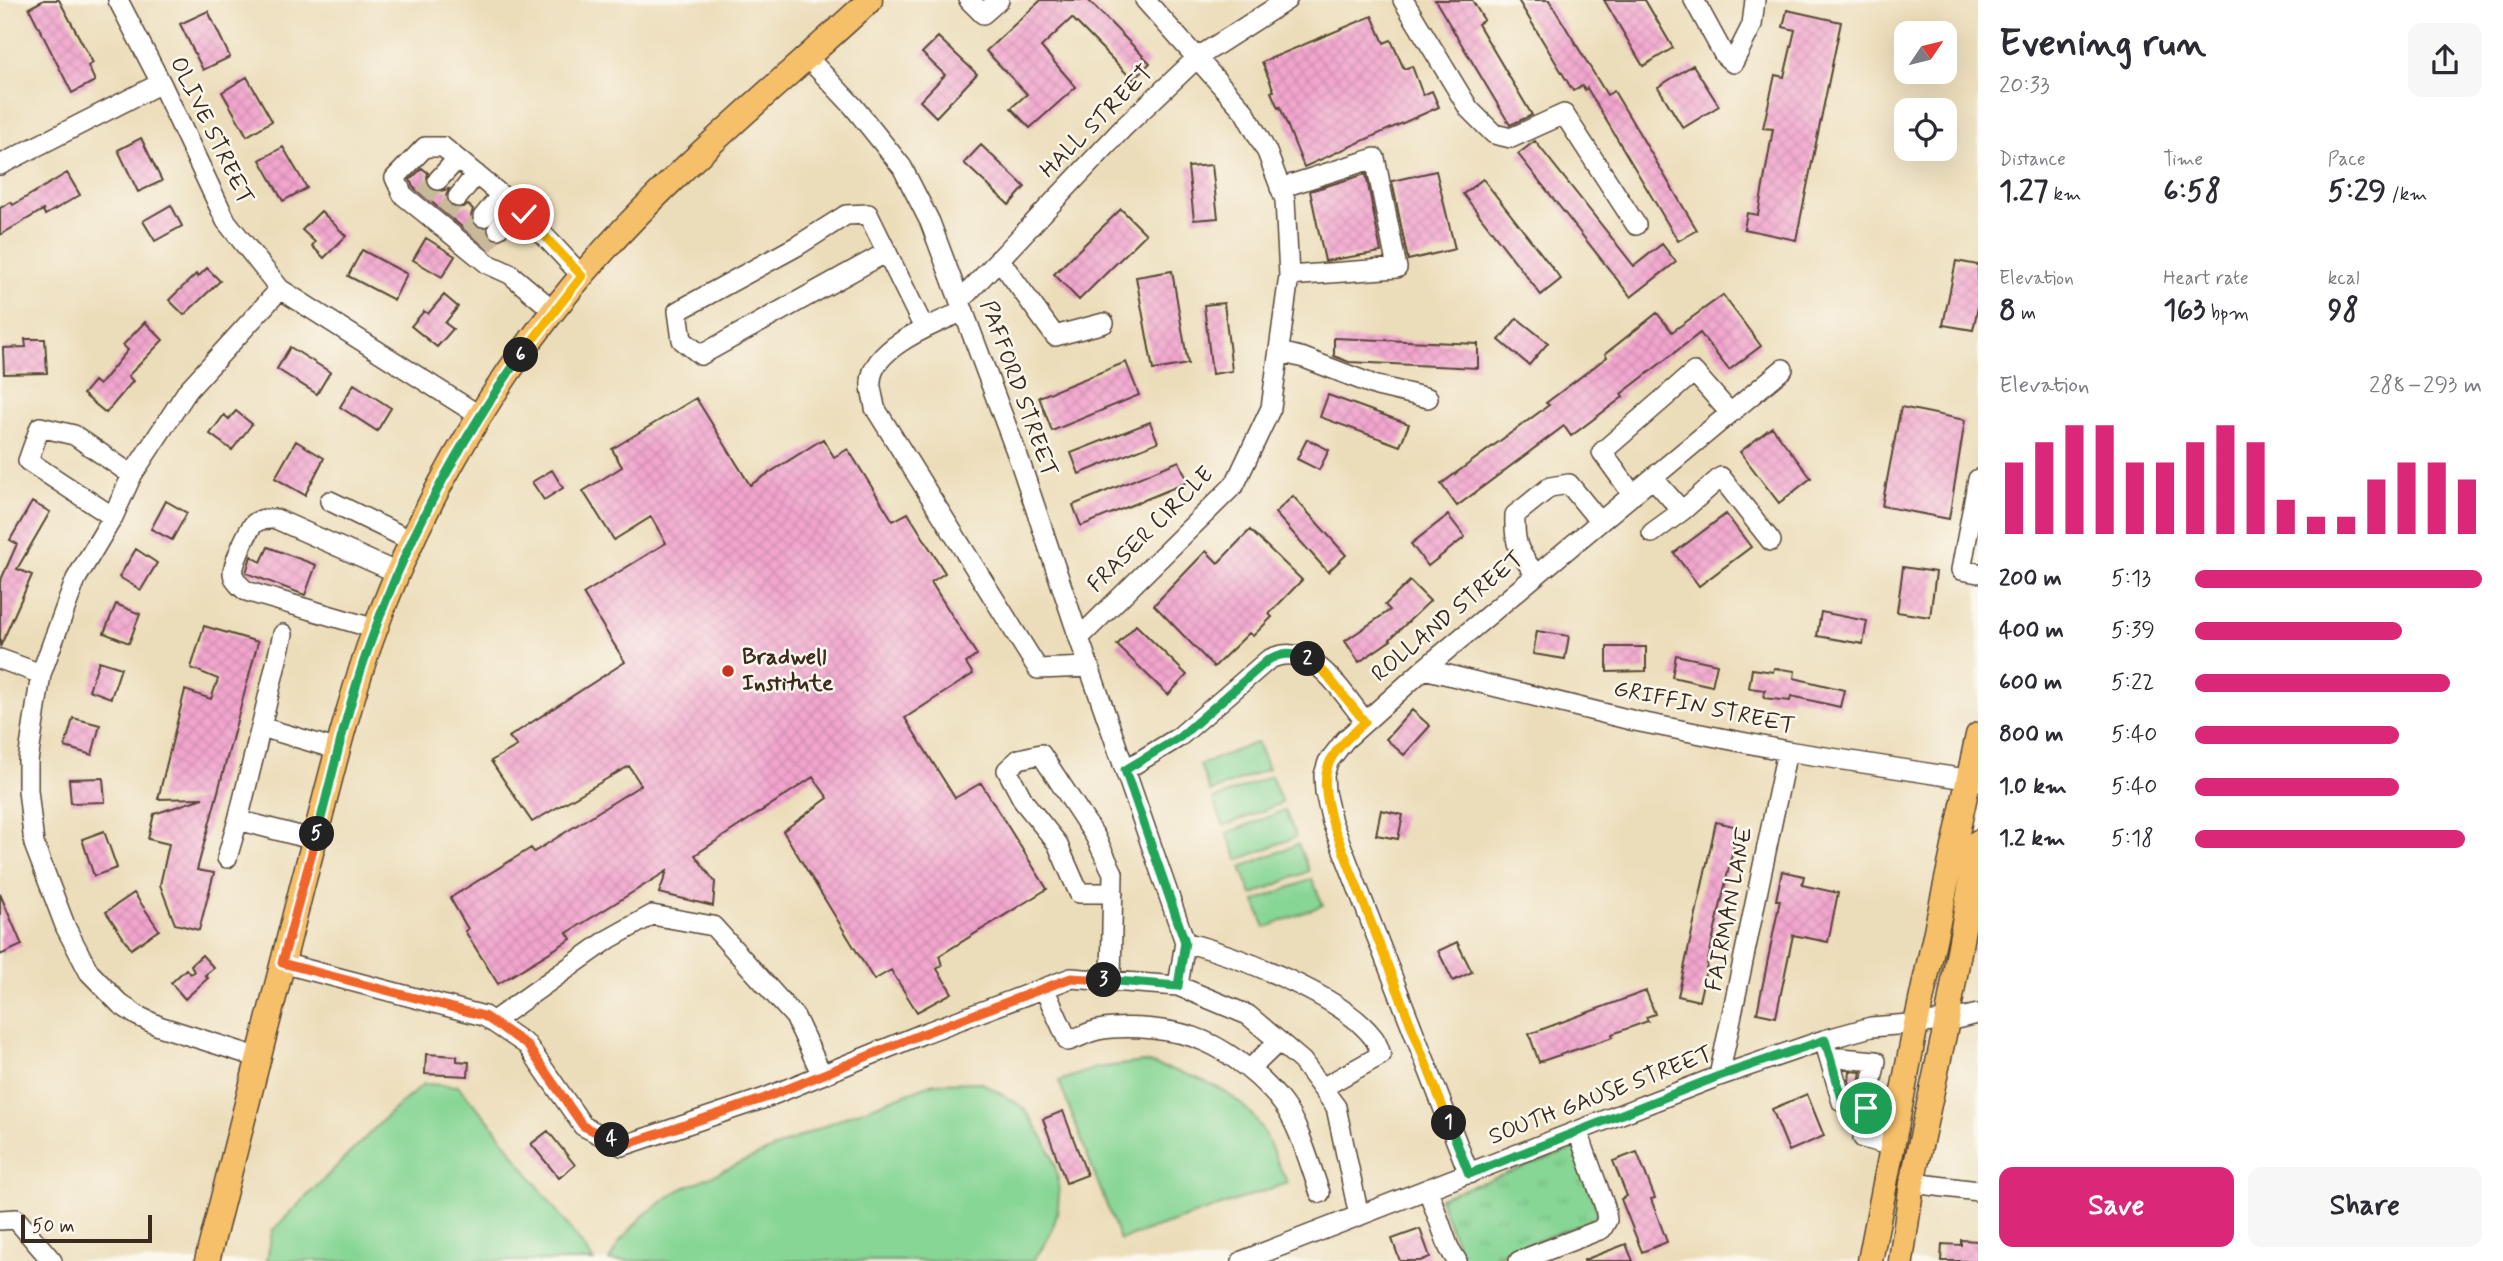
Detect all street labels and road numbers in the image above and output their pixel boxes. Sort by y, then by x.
street label: OLIVE STREET [162,52,260,210]
street label: HALL STREET [1034,59,1160,185]
street label: PAFFORD STREET [972,297,1064,481]
street label: FRASER CIRCLE [1081,460,1221,600]
street label: ROLLAND STREET [1366,545,1530,689]
street label: GRIFFIN STREET [1611,674,1797,742]
street label: FAIRMAN LANE [1699,824,1761,994]
street label: SOUTH GAUSE STREET [1485,1039,1717,1153]

